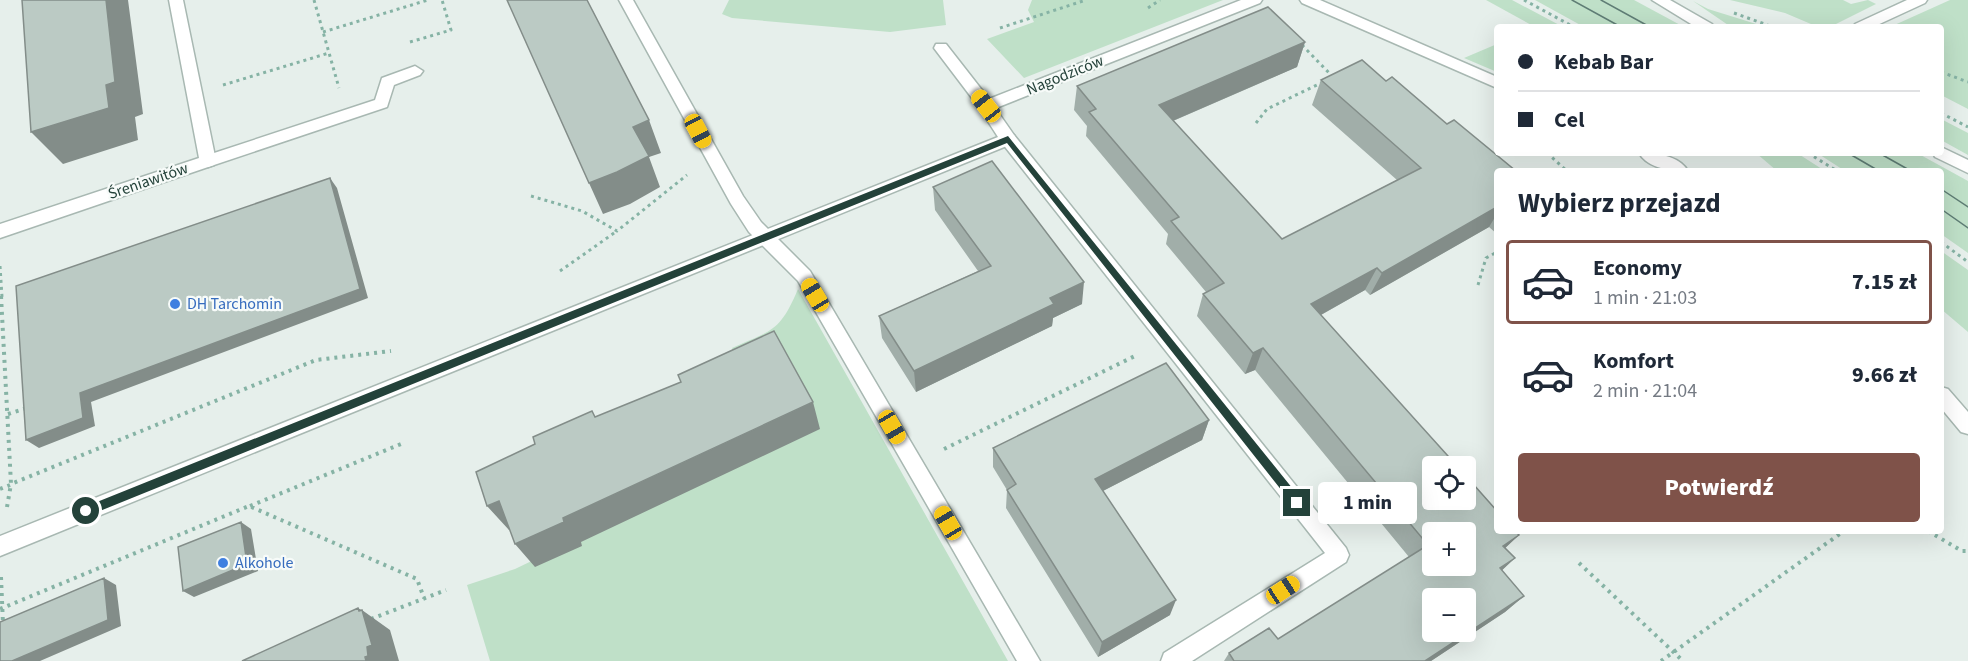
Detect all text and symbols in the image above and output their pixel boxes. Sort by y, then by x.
text: Kebab Bar [1554,46,1653,78]
street label: Nagodziców [1023,49,1107,100]
car [968,86,1004,126]
text: Cel [1554,104,1585,136]
car [682,111,714,151]
street label: Śreniawitów [105,157,191,205]
text: Wybierz przejazd [1518,184,1721,223]
text: Economy [1593,252,1682,284]
icon: car [1521,255,1575,309]
text: 7.15 zł [1852,266,1917,298]
car [798,275,832,315]
text: 1 min · 21:03 [1593,284,1697,312]
place label: DH Tarchomin [187,293,282,315]
marker: DH Tarchomin [168,297,182,311]
text: Komfort [1593,345,1674,377]
icon: car [1521,348,1575,402]
text: 9.66 zł [1852,359,1917,391]
text: 2 min · 21:04 [1593,377,1697,405]
car [875,407,909,447]
button: Potwierdź [1518,453,1920,522]
map controls [1422,456,1476,642]
button: locate [1422,456,1476,510]
callout: 1 min [1318,482,1417,524]
route end [1283,489,1310,516]
text: 1 min [1343,489,1392,517]
route start [72,497,99,524]
car [931,503,965,543]
button: + [1422,522,1476,576]
place label: Alkohole [235,552,294,574]
marker: Alkohole [216,556,230,570]
car [1263,573,1303,607]
button: − [1422,588,1476,642]

